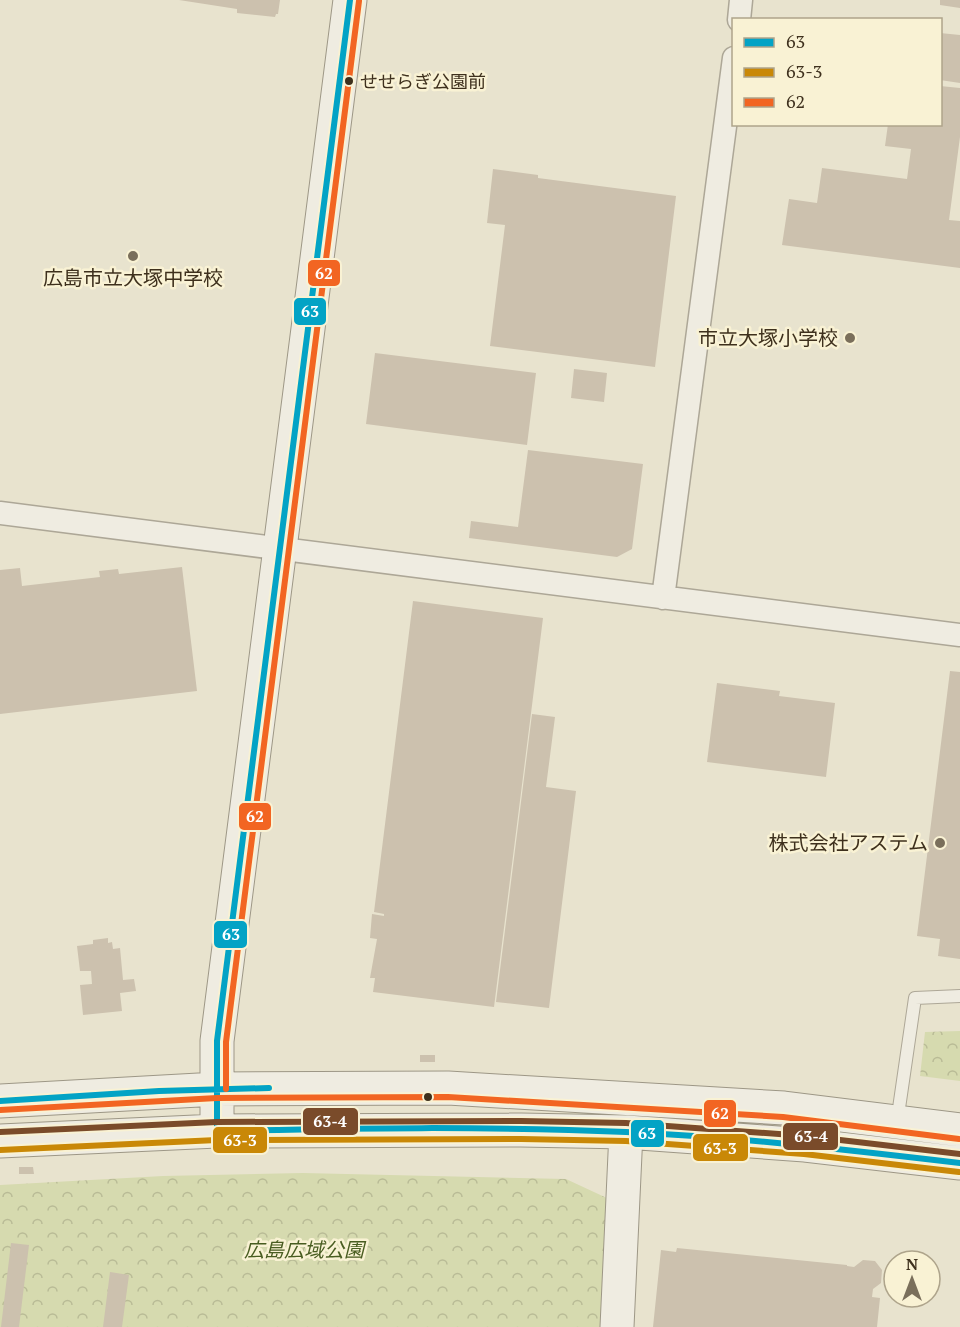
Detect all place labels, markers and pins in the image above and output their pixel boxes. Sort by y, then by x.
place label: せせらぎ公園前 [360,69,486,93]
marker: せせらぎ公園前 [343,75,355,87]
marker: 広島市立大塚中学校 [126,249,140,263]
place label: 広島市立大塚中学校 [43,264,223,291]
place label: 市立大塚小学校 [698,324,838,351]
marker: 市立大塚小学校 [843,331,857,345]
place label: 株式会社アステム [769,829,928,856]
marker: 株式会社アステム [933,836,947,850]
unlabelled marker [422,1091,434,1103]

